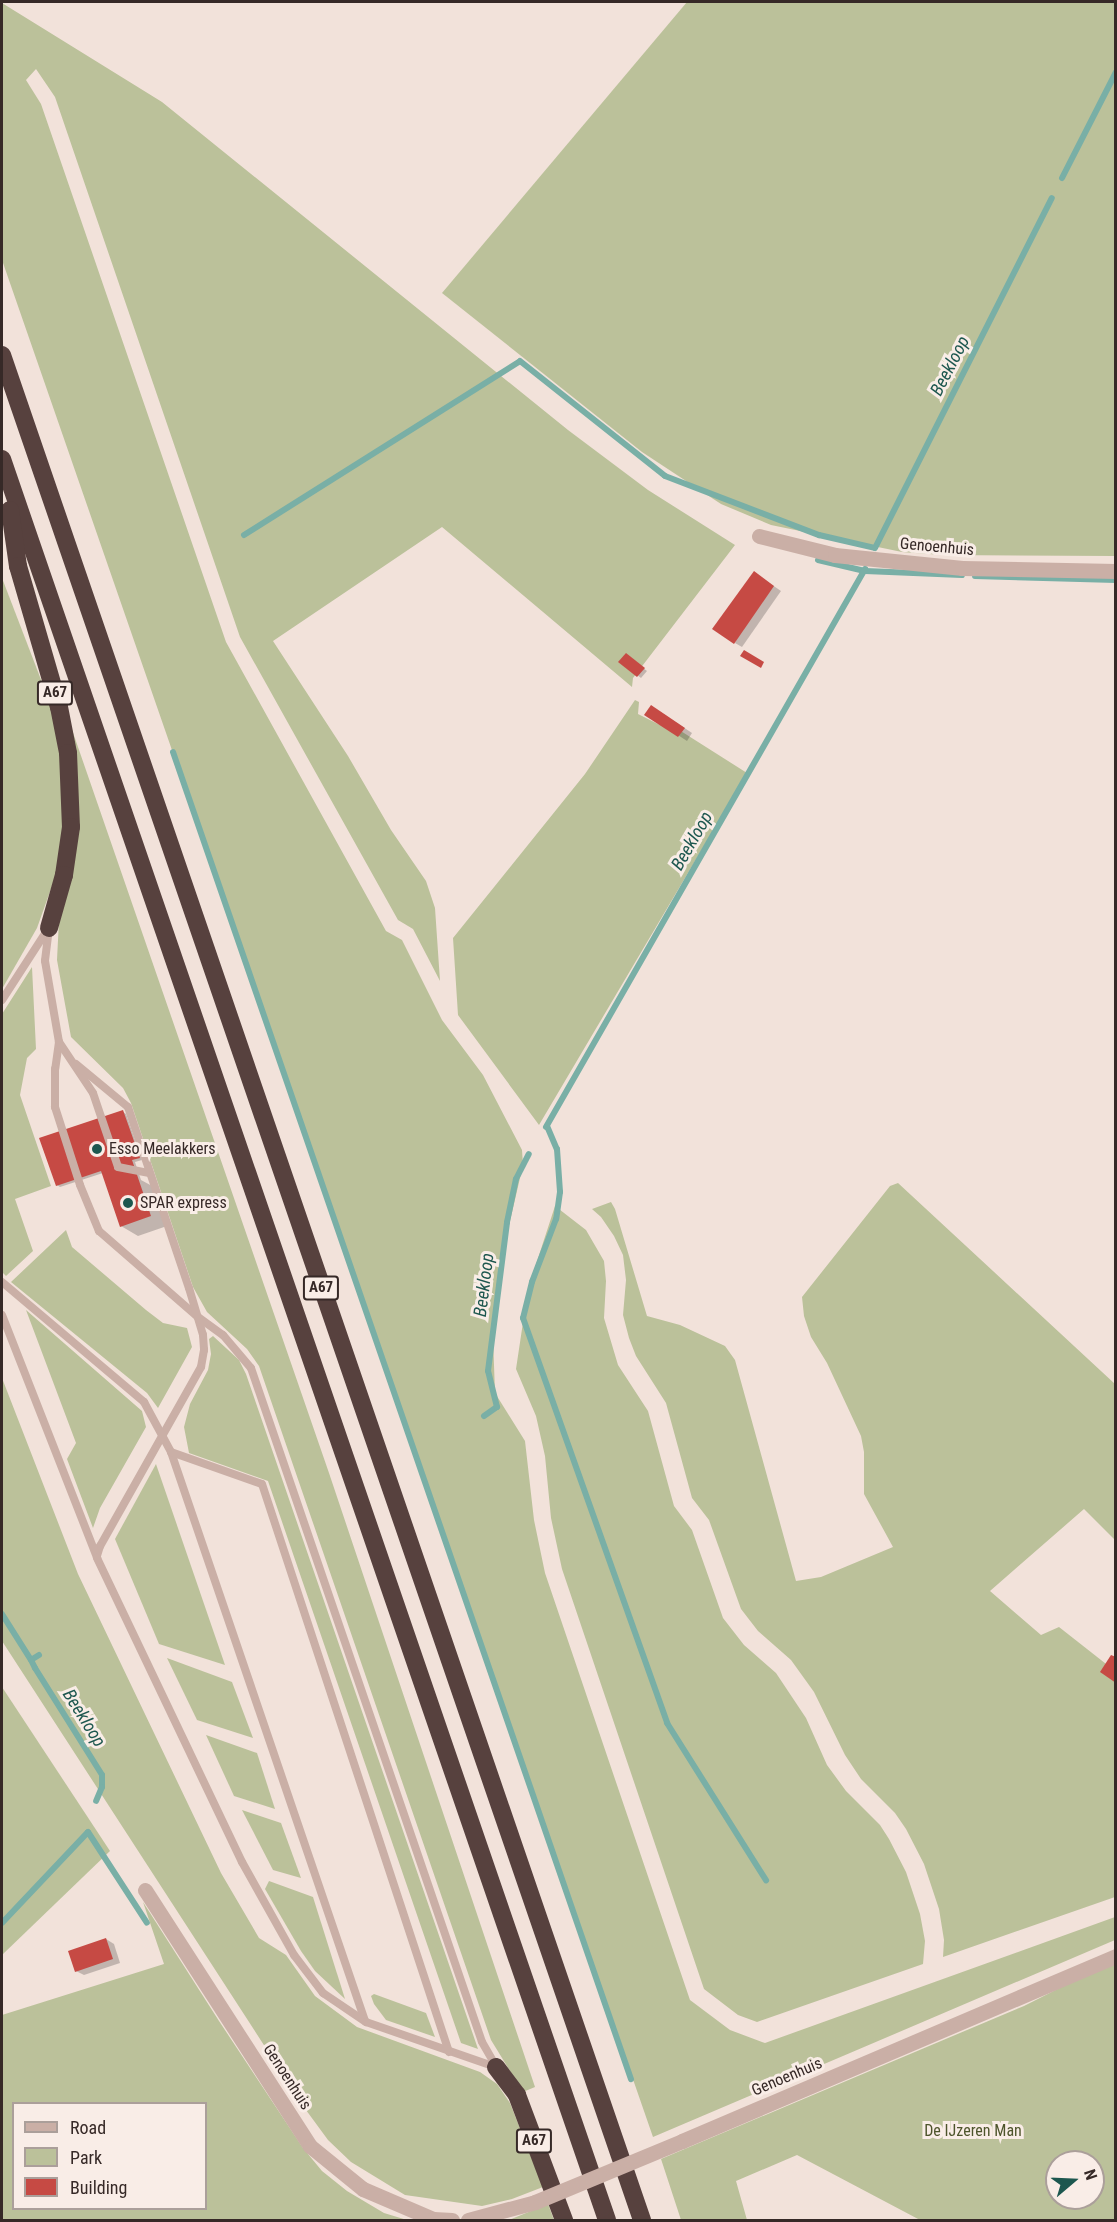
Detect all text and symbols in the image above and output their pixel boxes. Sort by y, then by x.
water label: Beekloop [926,333,974,399]
street label: Genoenhuis [899,534,975,560]
road number: A67 [36,681,74,705]
water label: Beekloop [667,808,717,874]
place label: Esso Meelakkers [109,1139,216,1159]
marker: Esso Meelakkers [90,1142,104,1156]
place label: SPAR express [140,1193,227,1213]
marker: SPAR express [121,1196,135,1210]
water label: Beekloop [469,1252,499,1318]
road number: A67 [302,1276,340,1300]
water label: Beekloop [58,1685,110,1751]
street label: Genoenhuis [259,2041,315,2113]
street label: Genoenhuis [749,2054,825,2100]
legend [12,2102,207,2210]
text: Road [70,2117,106,2138]
park label: De IJzeren Man [924,2121,1022,2141]
road number: A67 [514,2129,554,2153]
text: Park [70,2147,102,2168]
north arrow [1045,2150,1105,2210]
text: N [1080,2167,1101,2182]
text: Building [70,2177,127,2198]

